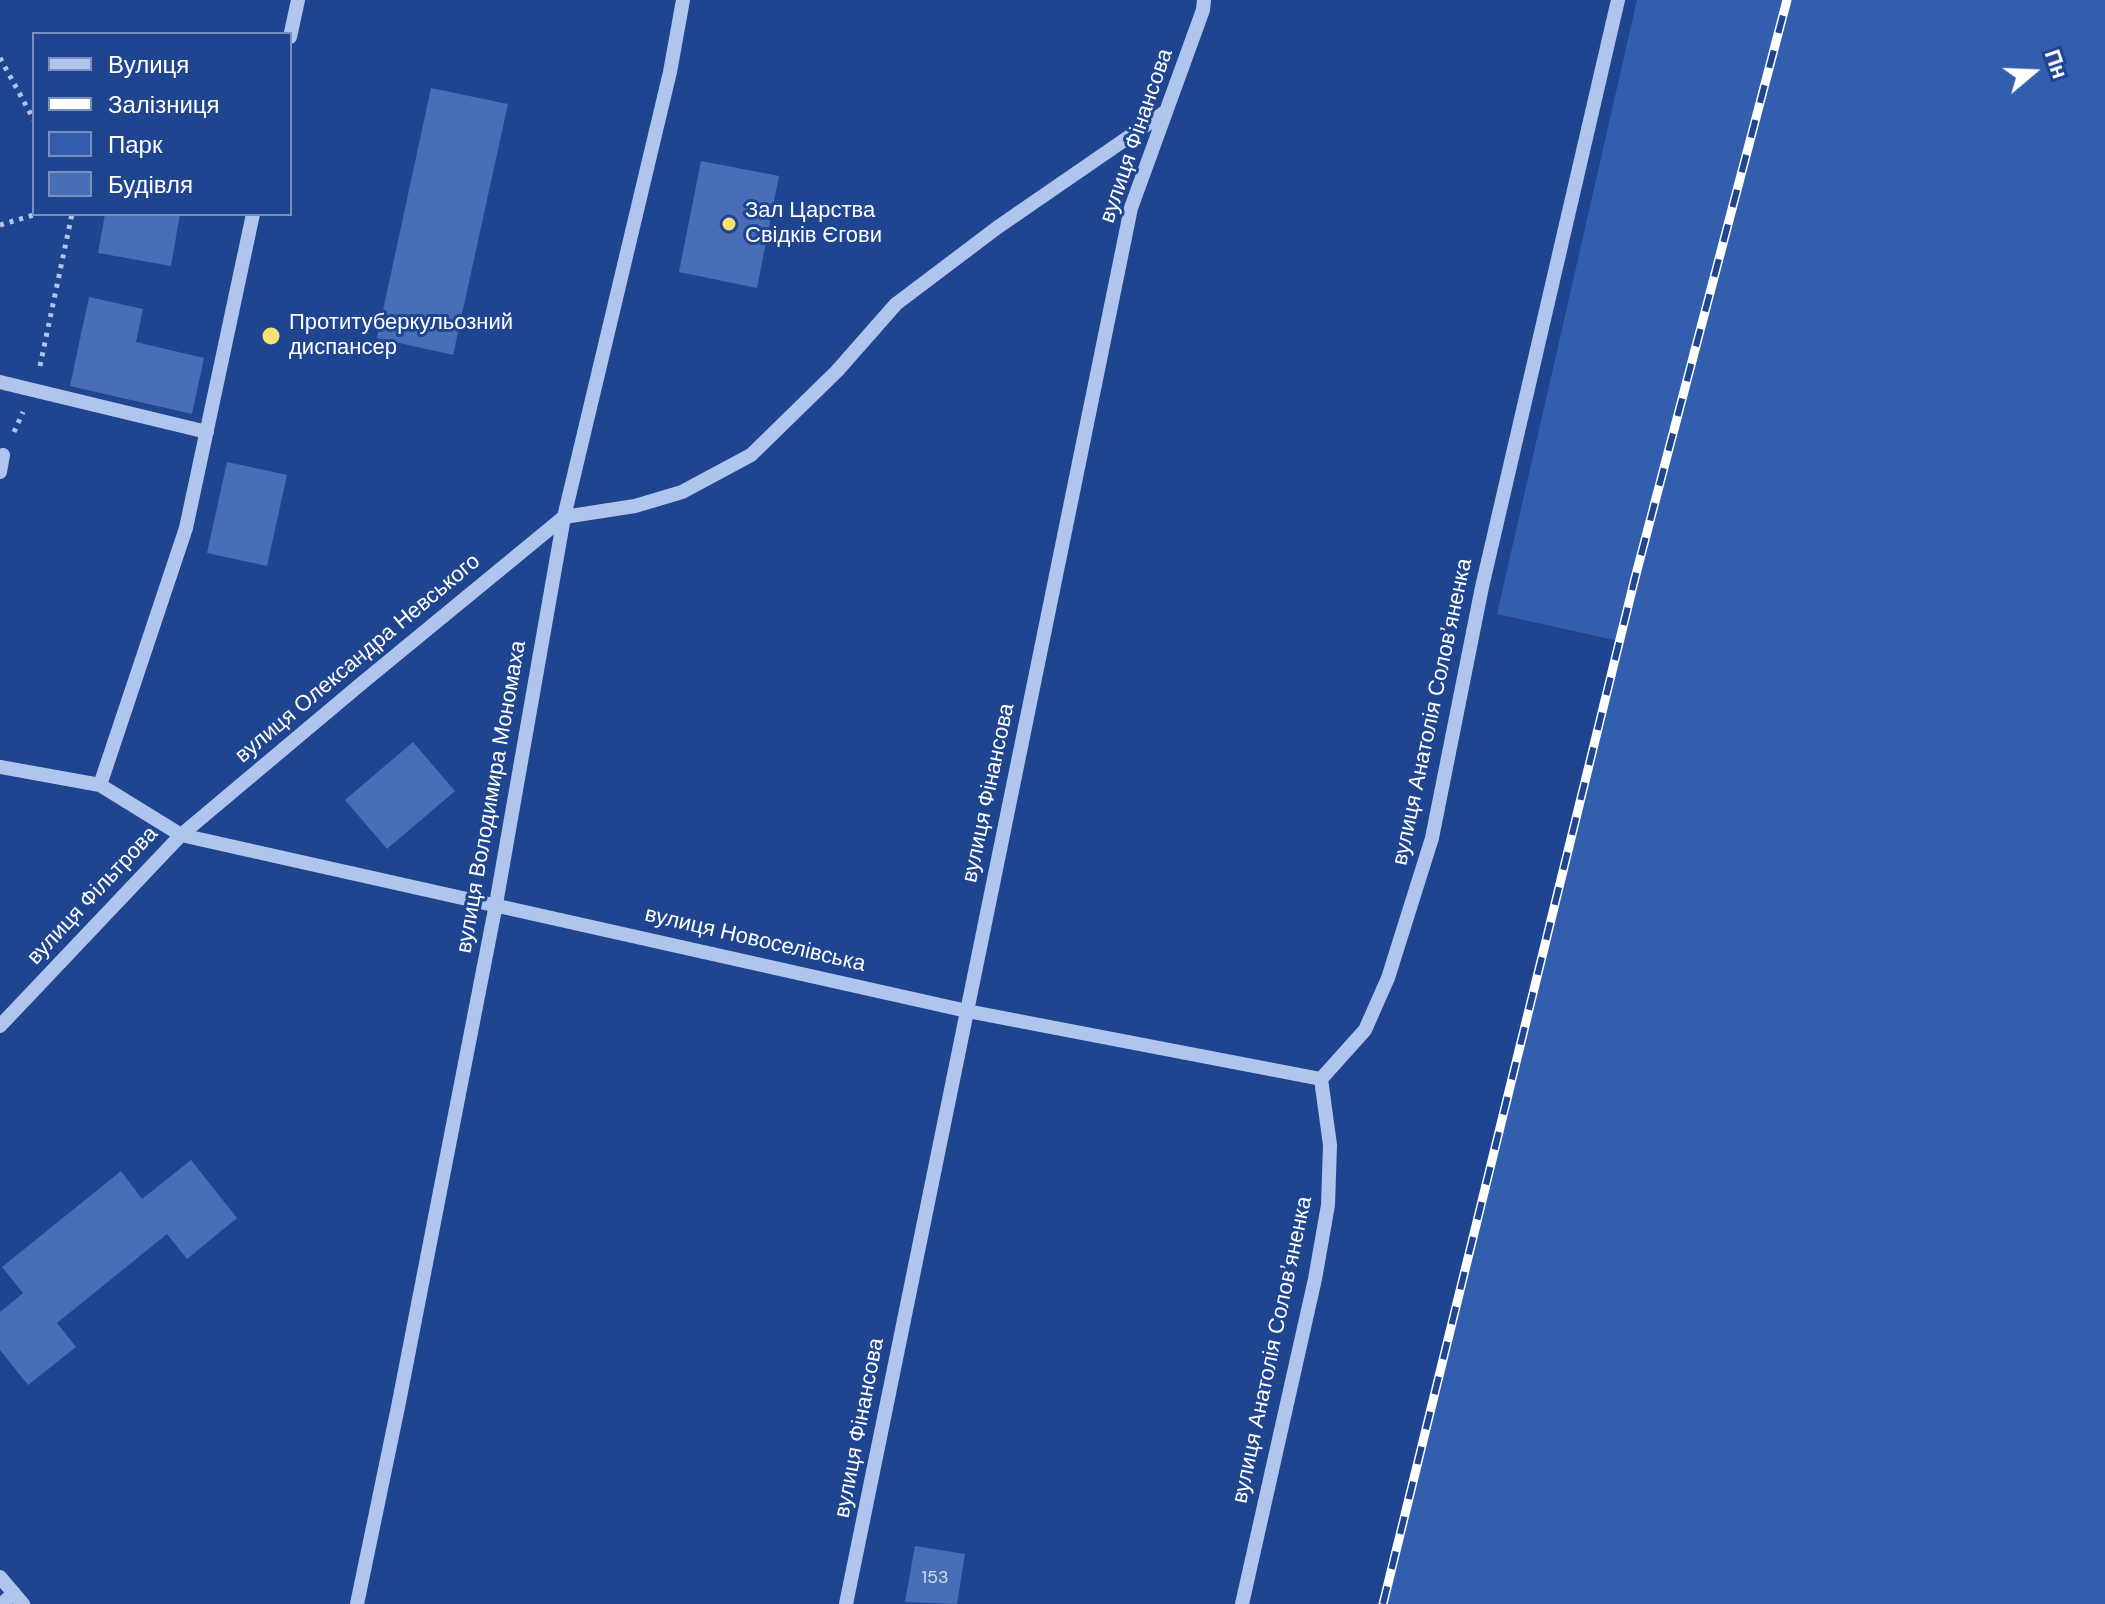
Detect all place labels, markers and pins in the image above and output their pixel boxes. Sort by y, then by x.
place label: Зал Царства Свідків Єгови [745,198,882,250]
marker: Зал Царства Свідків Єгови [720,215,738,233]
place label: Протитуберкульозний диспансер [289,310,513,362]
marker: Протитуберкульозний диспансер [260,325,282,347]

